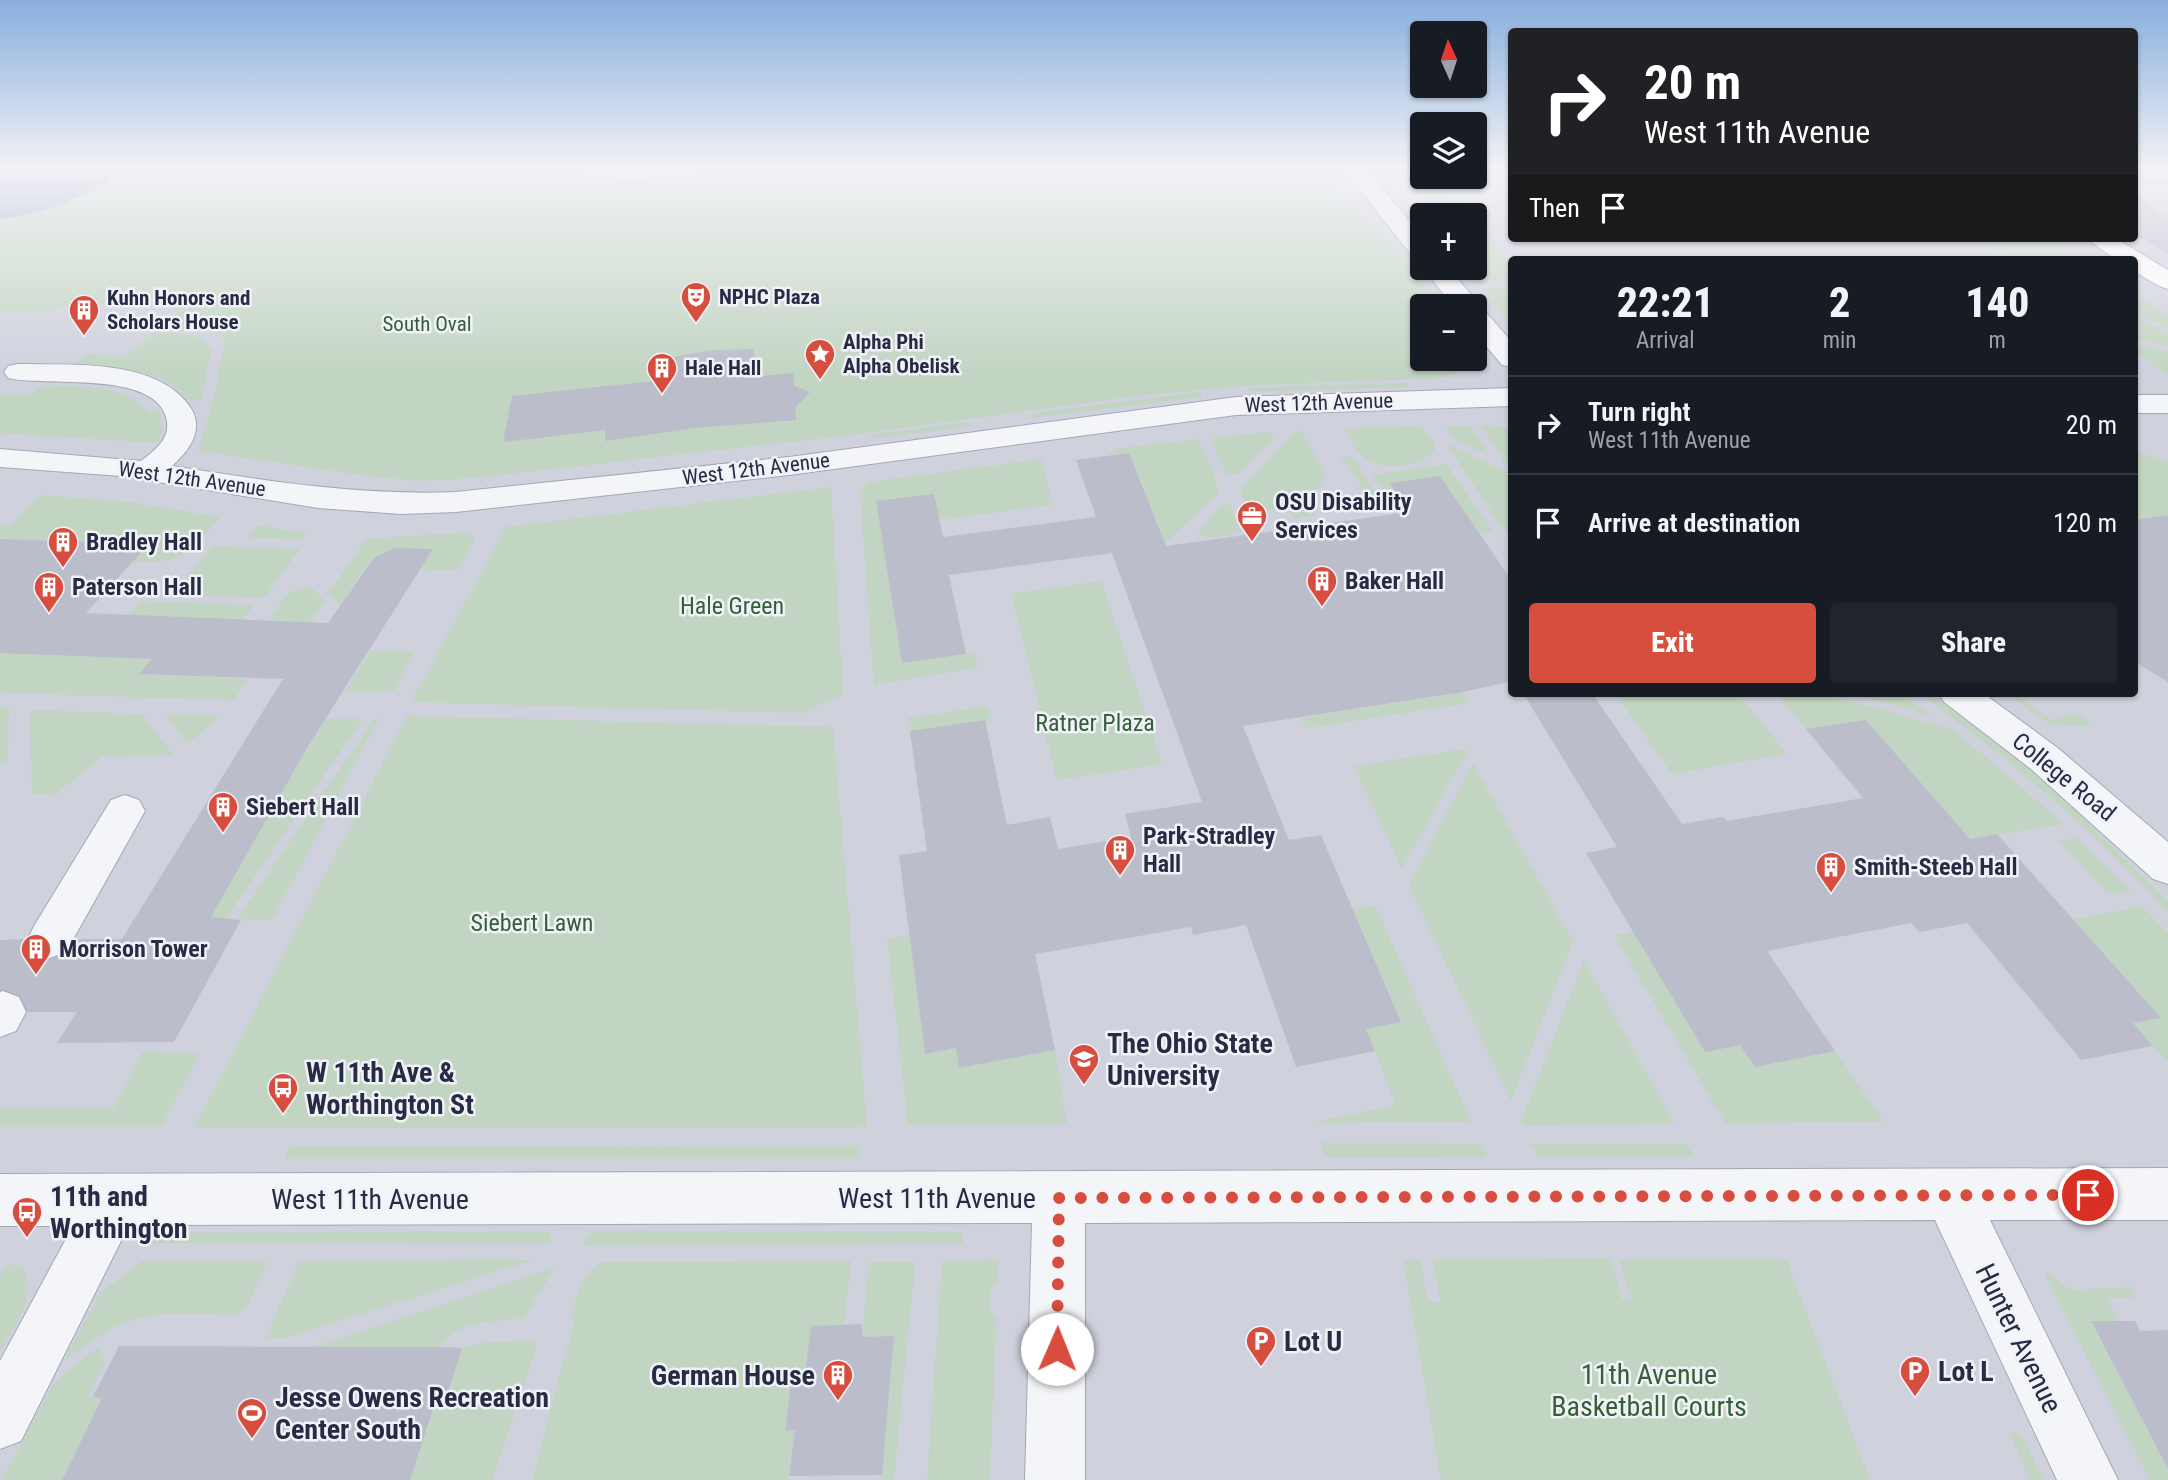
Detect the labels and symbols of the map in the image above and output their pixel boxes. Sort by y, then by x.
north arrow [1410,21,1488,98]
theatre icon: NPHC Plaza [679,280,713,324]
place label: NPHC Plaza [719,285,820,309]
place label: Kuhn Honors and Scholars House [107,286,250,334]
building icon: Kuhn Honors and Scholars House [67,293,101,337]
park label: South Oval [382,312,472,336]
place label: Alpha Phi Alpha Obelisk [843,330,961,378]
place icon: Alpha Phi Alpha Obelisk [803,337,837,381]
building icon: Hale Hall [645,351,679,395]
place label: Hale Hall [685,356,761,380]
street label: West 12th Avenue [1244,388,1394,418]
street label: West 12th Avenue [681,448,831,490]
street label: West 12th Avenue [117,457,267,501]
place label: OSU Disability Services [1275,488,1412,544]
office icon: OSU Disability Services [1235,499,1269,543]
building icon: Bradley Hall [46,525,80,569]
place label: Bradley Hall [86,528,202,556]
building icon: Baker Hall [1305,564,1339,608]
place label: Baker Hall [1345,567,1444,595]
building icon: Paterson Hall [32,570,66,614]
place label: Paterson Hall [72,573,202,601]
park label: Hale Green [680,592,784,620]
park label: Ratner Plaza [1035,709,1155,737]
street label: College Road [2007,727,2121,827]
building icon: Siebert Hall [206,790,240,834]
place label: Siebert Hall [246,793,359,821]
place label: Park-Stradley Hall [1143,822,1275,878]
building icon: Park-Stradley Hall [1103,833,1137,877]
building icon: Smith-Steeb Hall [1814,850,1848,894]
place label: Smith-Steeb Hall [1854,853,2017,881]
park label: Siebert Lawn [471,909,593,937]
building icon: Morrison Tower [19,932,53,976]
place label: Morrison Tower [59,935,208,963]
place label: The Ohio State University [1107,1027,1273,1092]
school or university icon: The Ohio State University [1067,1042,1101,1086]
place label: W 11th Ave & Worthington St [306,1056,474,1121]
bus stop icon: W 11th Ave & Worthington St [266,1071,300,1115]
pin [2058,1165,2118,1225]
place label: 11th and Worthington [50,1180,188,1245]
street label: West 11th Avenue [838,1182,1036,1215]
street label: West 11th Avenue [271,1183,469,1216]
bus stop icon: 11th and Worthington [10,1195,44,1239]
street label: Hunter Avenue [1968,1258,2069,1418]
position arrow [1020,1312,1094,1386]
parking icon: Lot U [1244,1324,1278,1368]
place label: Lot U [1284,1325,1342,1358]
parking icon: Lot L [1898,1354,1932,1398]
place label: Lot L [1938,1355,1994,1388]
building icon: German House [821,1358,855,1402]
park label: 11th Avenue Basketball Courts [1551,1358,1747,1423]
place label: German House [651,1359,815,1392]
place label: Jesse Owens Recreation Center South [275,1381,549,1446]
sports icon: Jesse Owens Recreation Center South [235,1396,269,1440]

